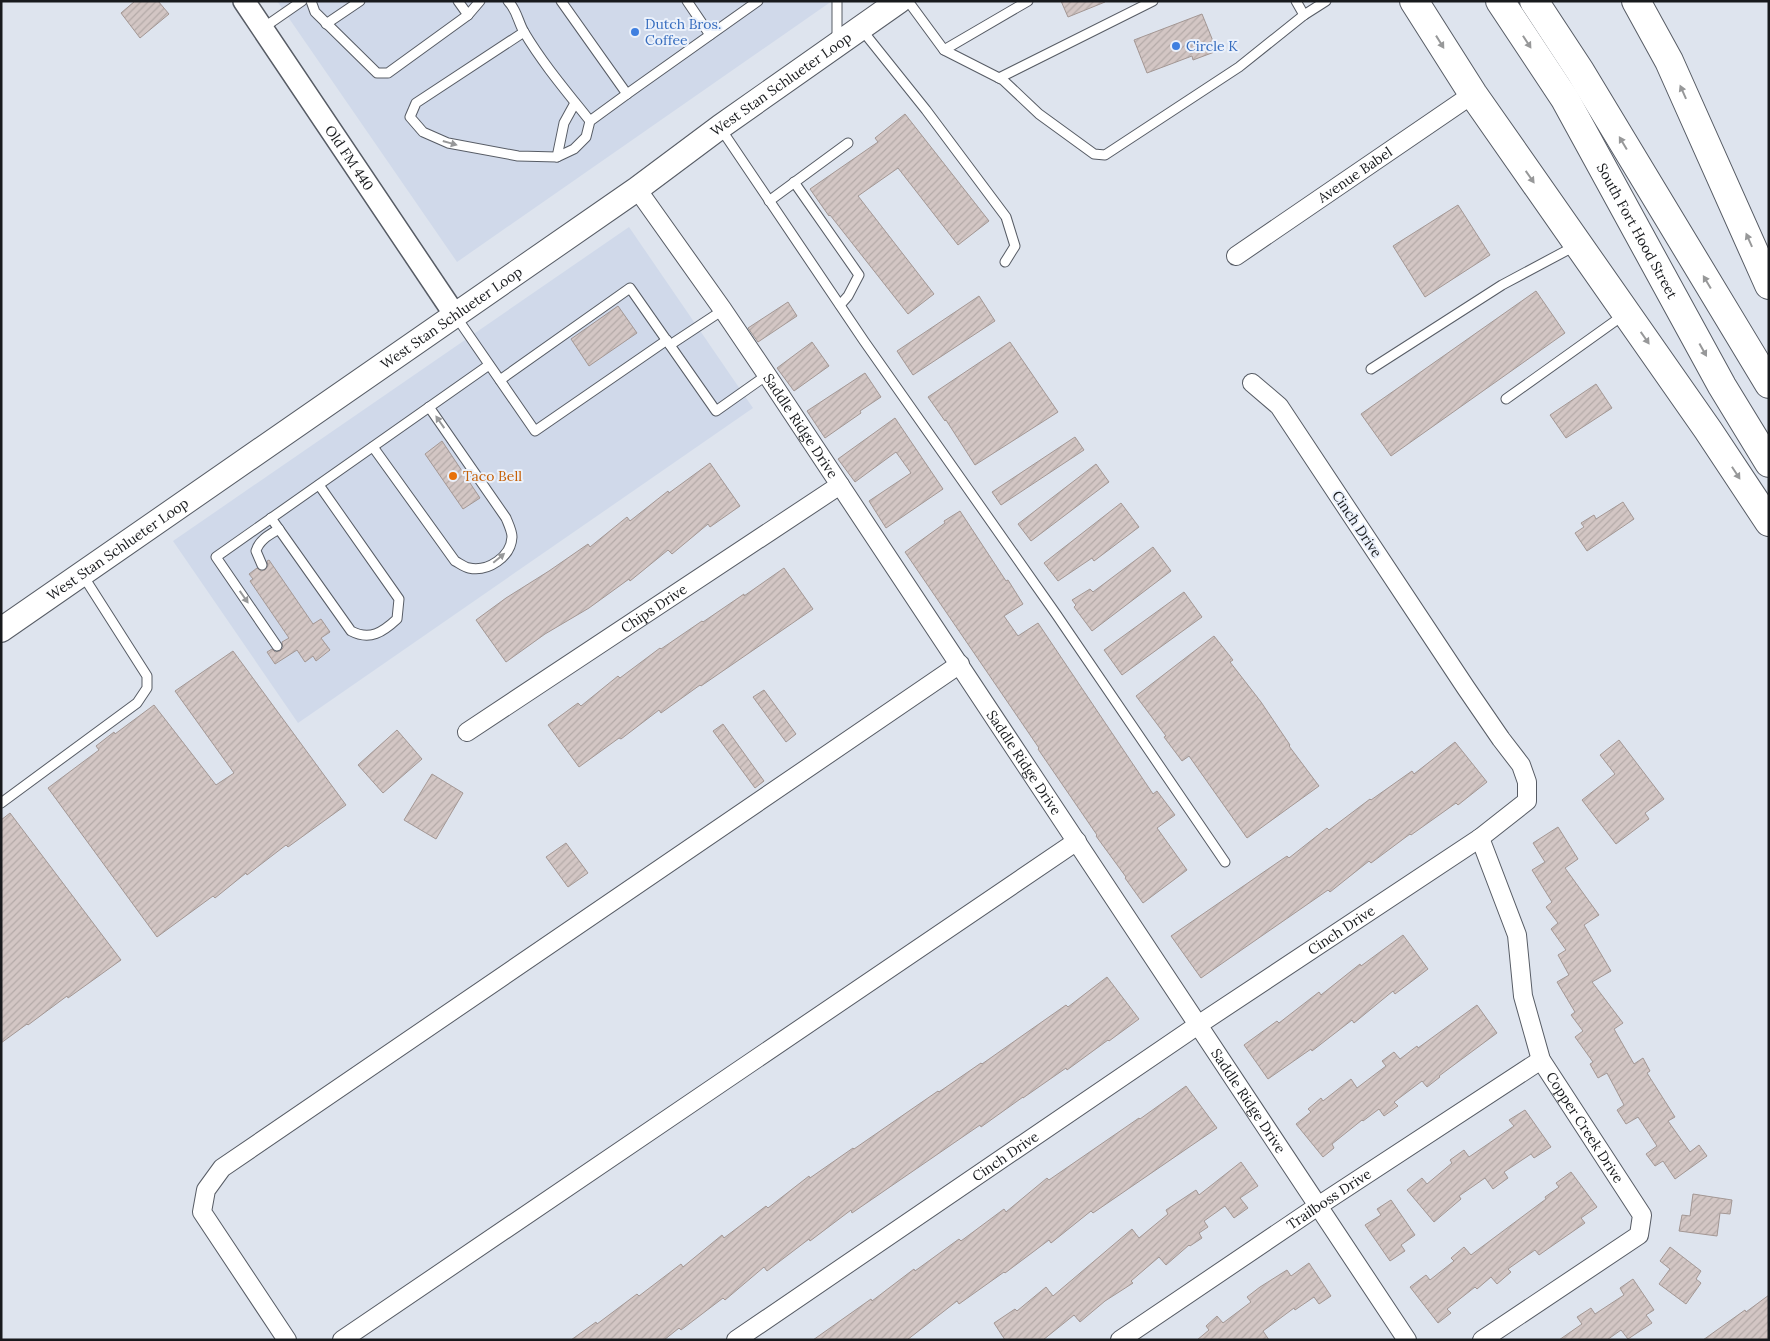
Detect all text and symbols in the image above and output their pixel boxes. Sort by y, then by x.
place label: Dutch Bros. Coffee [645,15,721,49]
marker: Dutch Bros. Coffee [629,26,641,38]
street label: West Stan Schlueter Loop [707,28,855,140]
one-way arrow [1522,35,1532,49]
one-way arrow [1435,36,1445,49]
place label: Circle K [1186,37,1238,55]
marker: Circle K [1170,40,1182,52]
one-way arrow [1679,85,1687,99]
street label: Old FM 440 [321,122,378,194]
one-way arrow [1619,136,1628,149]
one-way arrow [443,139,458,147]
street label: Avenue Babel [1313,143,1396,207]
street label: South Fort Hood Street [1593,160,1682,302]
one-way arrow [1525,170,1535,184]
one-way arrow [1745,233,1753,247]
street label: West Stan Schlueter Loop [377,262,526,373]
one-way arrow [1702,276,1711,289]
one-way arrow [1640,331,1650,345]
one-way arrow [1699,343,1707,357]
street label: Saddle Ridge Drive [759,370,842,482]
one-way arrow [435,415,445,429]
one-way arrow [1731,466,1741,479]
place label: Taco Bell [463,467,522,485]
marker: Taco Bell [447,470,459,482]
street label: Cinch Drive [1328,487,1386,561]
street label: West Stan Schlueter Loop [43,494,192,604]
one-way arrow [492,553,505,564]
street label: Chips Drive [617,580,691,637]
one-way arrow [239,590,248,604]
street label: Saddle Ridge Drive [983,707,1066,819]
street label: Cinch Drive [1304,901,1379,959]
street label: Saddle Ridge Drive [1207,1045,1290,1157]
street label: Copper Creek Drive [1542,1068,1628,1187]
street label: Cinch Drive [969,1127,1042,1185]
street label: Trailboss Drive [1283,1164,1375,1234]

